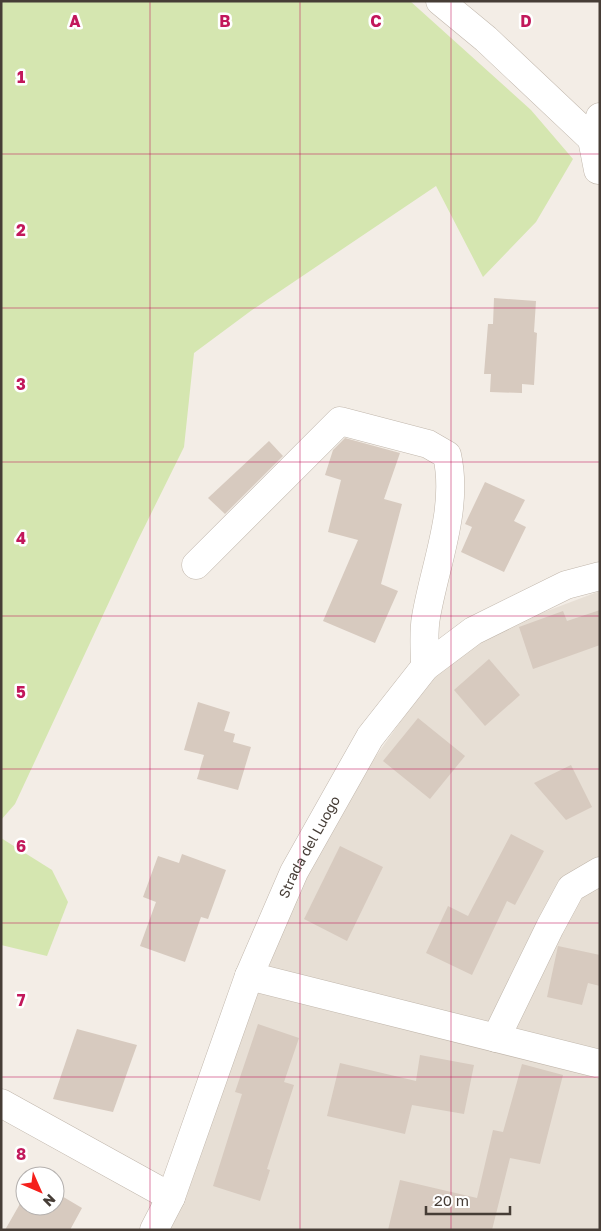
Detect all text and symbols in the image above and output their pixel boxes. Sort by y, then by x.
text: A [69,11,81,31]
text: B [219,11,231,31]
text: C [370,11,382,31]
text: D [520,11,532,31]
text: 1 [17,67,25,87]
text: 2 [16,220,26,240]
text: 3 [16,374,26,394]
text: 4 [16,528,26,548]
text: 5 [16,682,26,702]
street label: Strada del Luogo [275,792,343,901]
text: 6 [16,836,26,856]
text: 7 [17,990,26,1010]
text: 8 [16,1144,26,1164]
north arrow [15,1166,65,1216]
scale bar [426,1184,510,1216]
text: N [40,1191,59,1210]
text: 20 m [434,1191,469,1209]

